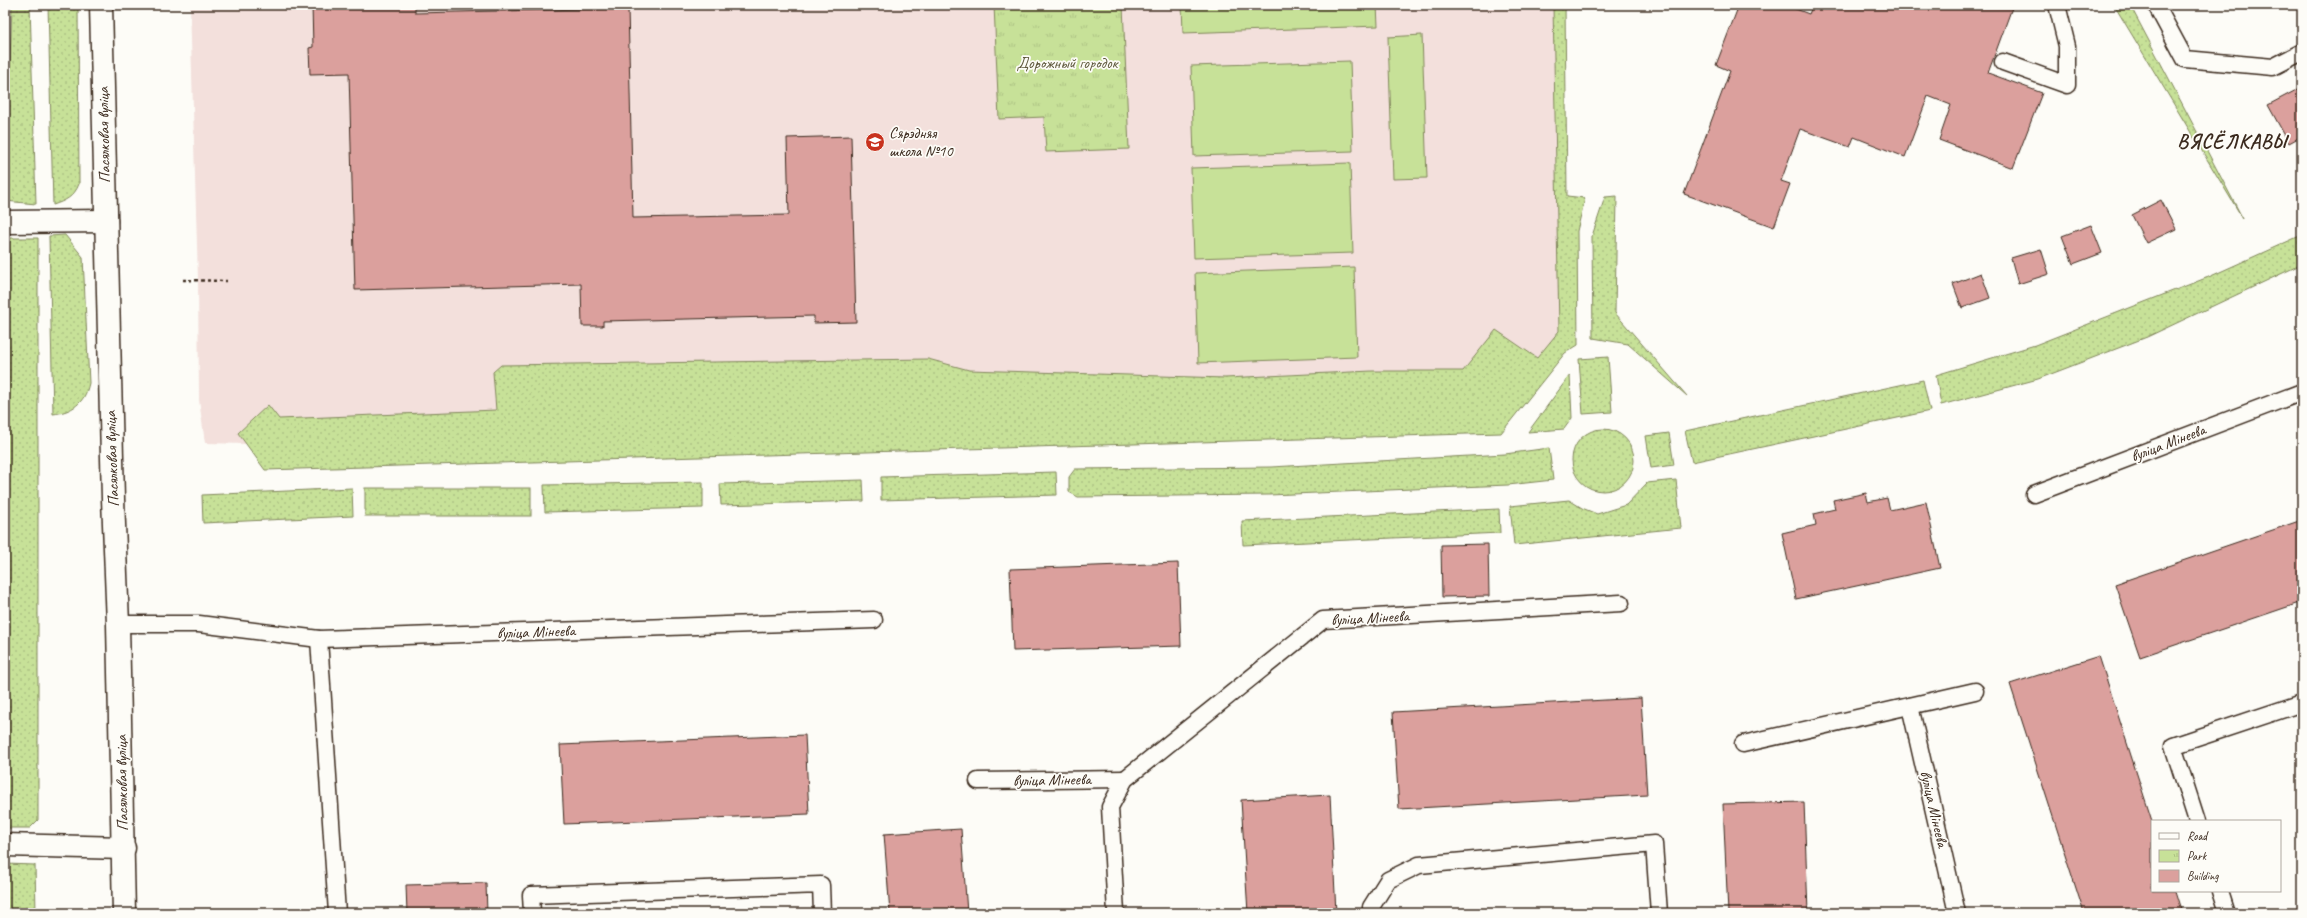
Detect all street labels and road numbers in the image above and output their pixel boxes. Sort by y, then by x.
street label: Пасялковая вуліца [93,86,115,183]
street label: Пасялковая вуліца [100,410,124,507]
street label: вуліца Мінеева [2128,419,2209,466]
street label: вуліца Мінеева [1330,606,1411,630]
street label: вуліца Мінеева [497,621,577,643]
street label: Пасялковая вуліца [111,734,133,831]
street label: вуліца Мінеева [1013,769,1093,791]
street label: вуліца Мінеева [1915,769,1953,851]

